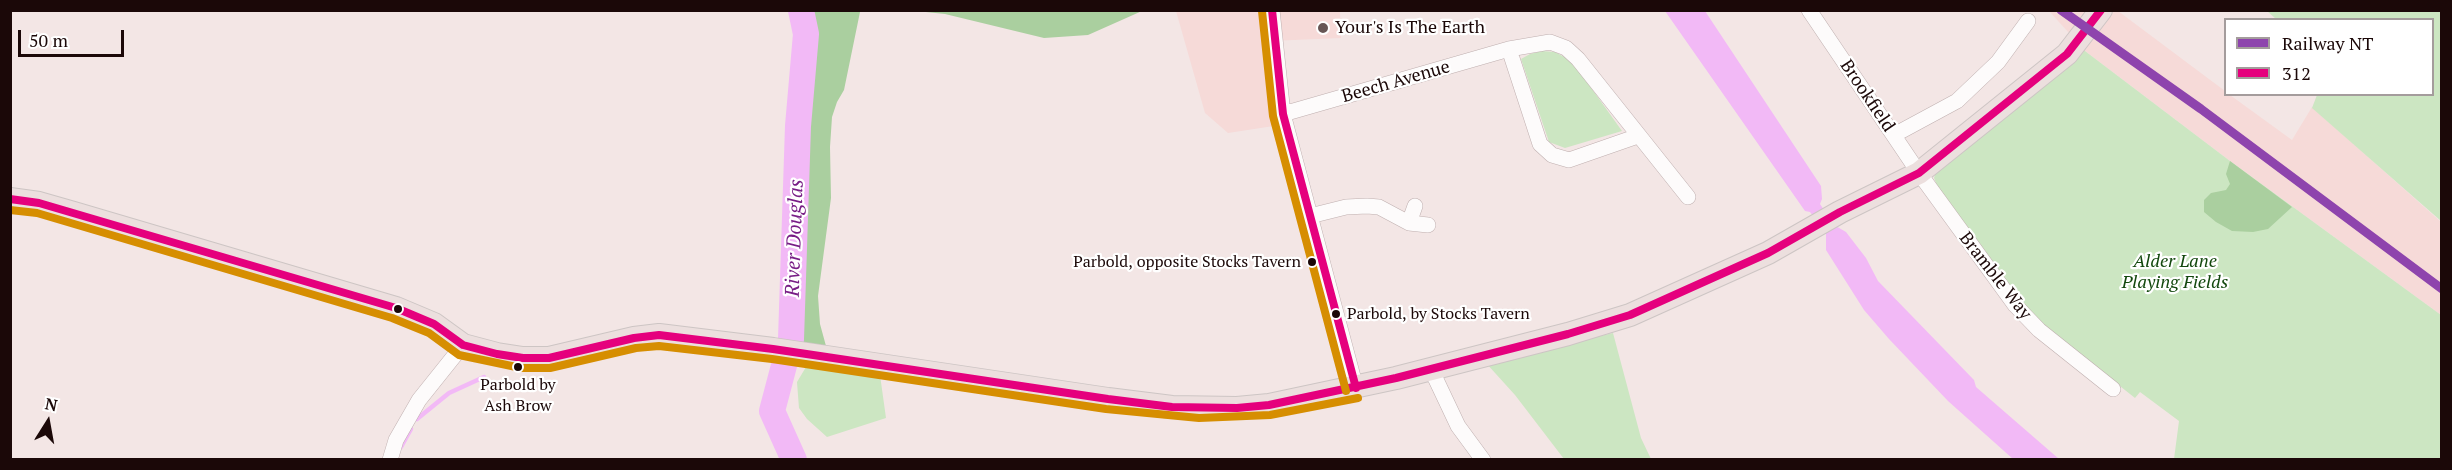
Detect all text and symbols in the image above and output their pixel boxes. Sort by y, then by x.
place label: Your's Is The Earth [1335,17,1485,39]
scale bar [21,18,128,56]
legend [2224,18,2434,96]
marker: Your's Is The Earth [1316,21,1330,35]
text: 50 m [29,28,68,52]
text: Railway NT [2282,31,2373,55]
street label: Beech Avenue [1339,56,1453,108]
street label: Brookfield [1835,56,1899,136]
text: 312 [2282,61,2311,85]
water label: River Douglas [781,179,809,297]
street label: Bramble Way [1954,228,2036,324]
park label: Alder Lane Playing Fields [2122,251,2228,294]
place label: Parbold, opposite Stocks Tavern [1073,252,1301,272]
marker: Parbold, opposite Stocks Tavern [1306,256,1318,268]
unlabelled marker [392,303,404,315]
place label: Parbold, by Stocks Tavern [1347,304,1530,324]
marker: Parbold, by Stocks Tavern [1330,308,1342,320]
marker: Parbold by Ash Brow [512,361,524,373]
place label: Parbold by Ash Brow [480,375,556,413]
north arrow [18,392,78,452]
text: N [43,392,59,416]

